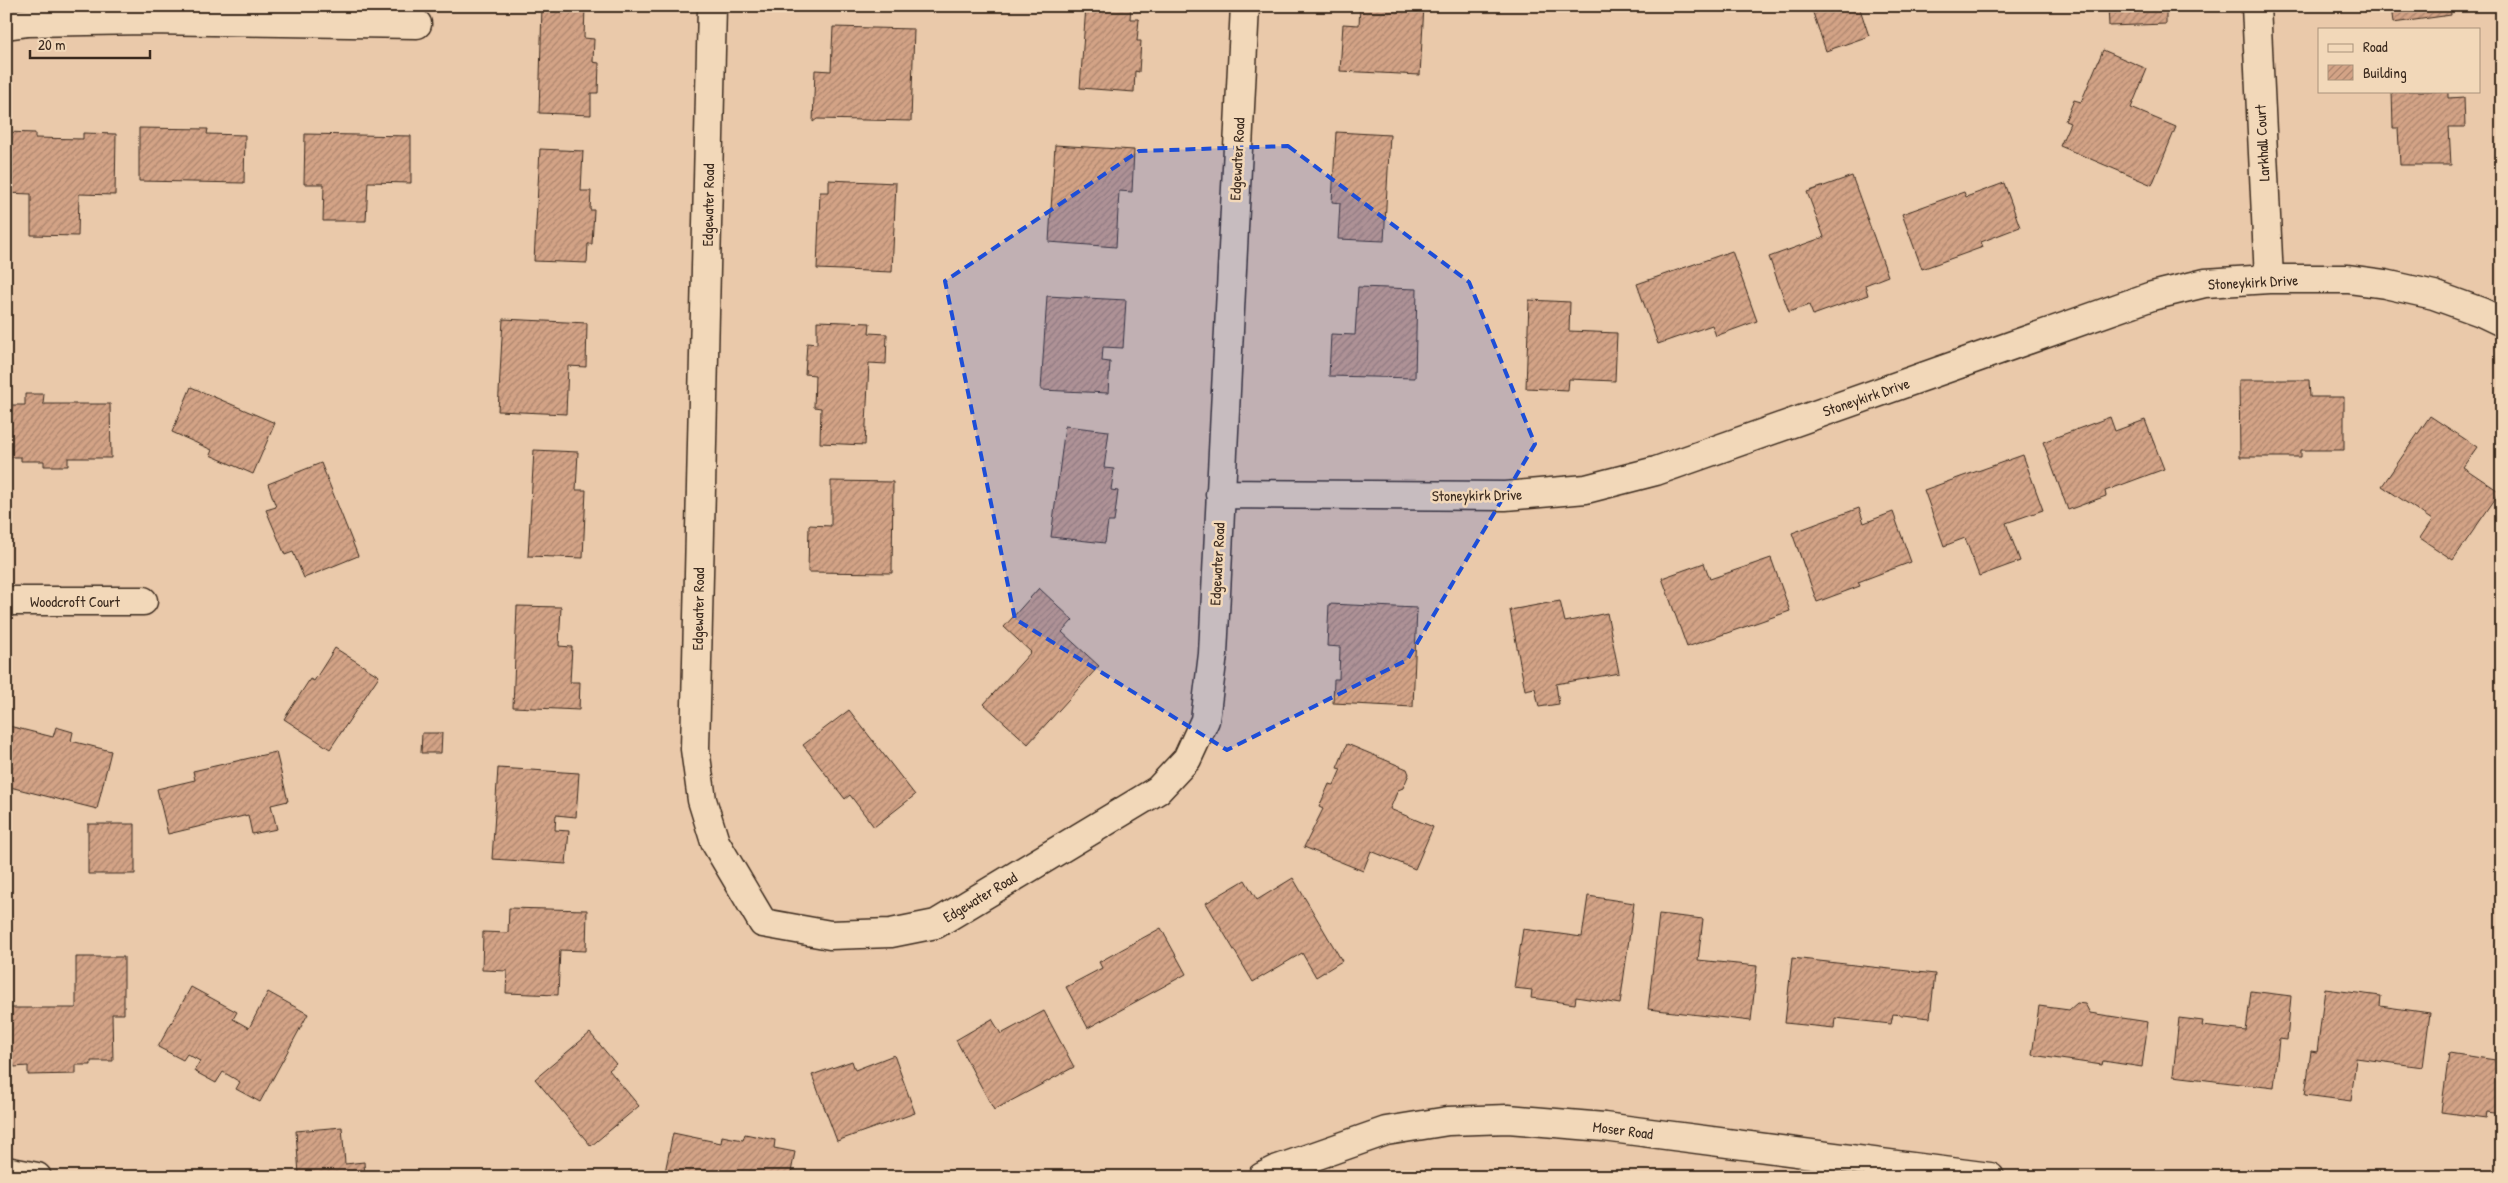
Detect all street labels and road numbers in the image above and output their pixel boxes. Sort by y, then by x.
street label: Larkhall Court [2249,103,2274,182]
street label: Edgewater Road [1224,117,1250,201]
street label: Edgewater Road [697,163,719,247]
street label: Stoneykirk Drive [2207,269,2299,295]
street label: Stoneykirk Drive [1820,372,1912,422]
street label: Stoneykirk Drive [1432,484,1522,506]
street label: Edgewater Road [1204,522,1230,606]
street label: Edgewater Road [687,567,709,651]
street label: Woodcroft Court [30,591,121,612]
street label: Edgewater Road [939,867,1021,927]
street label: Moser Road [1592,1116,1654,1144]

